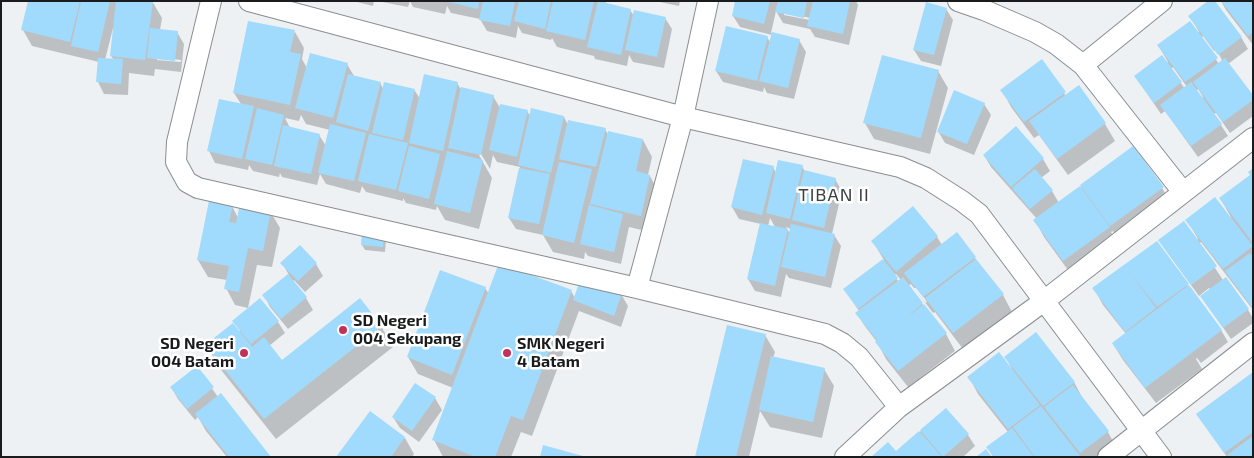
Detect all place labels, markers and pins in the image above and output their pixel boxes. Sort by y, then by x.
place label: SD Negeri 004 Sekupang [353,311,461,349]
marker: SD Negeri 004 Sekupang [337,324,349,336]
place label: SD Negeri 004 Batam [151,334,234,372]
place label: SMK Negeri 4 Batam [517,334,605,372]
marker: SD Negeri 004 Batam [238,347,250,359]
marker: SMK Negeri 4 Batam [501,347,513,359]

